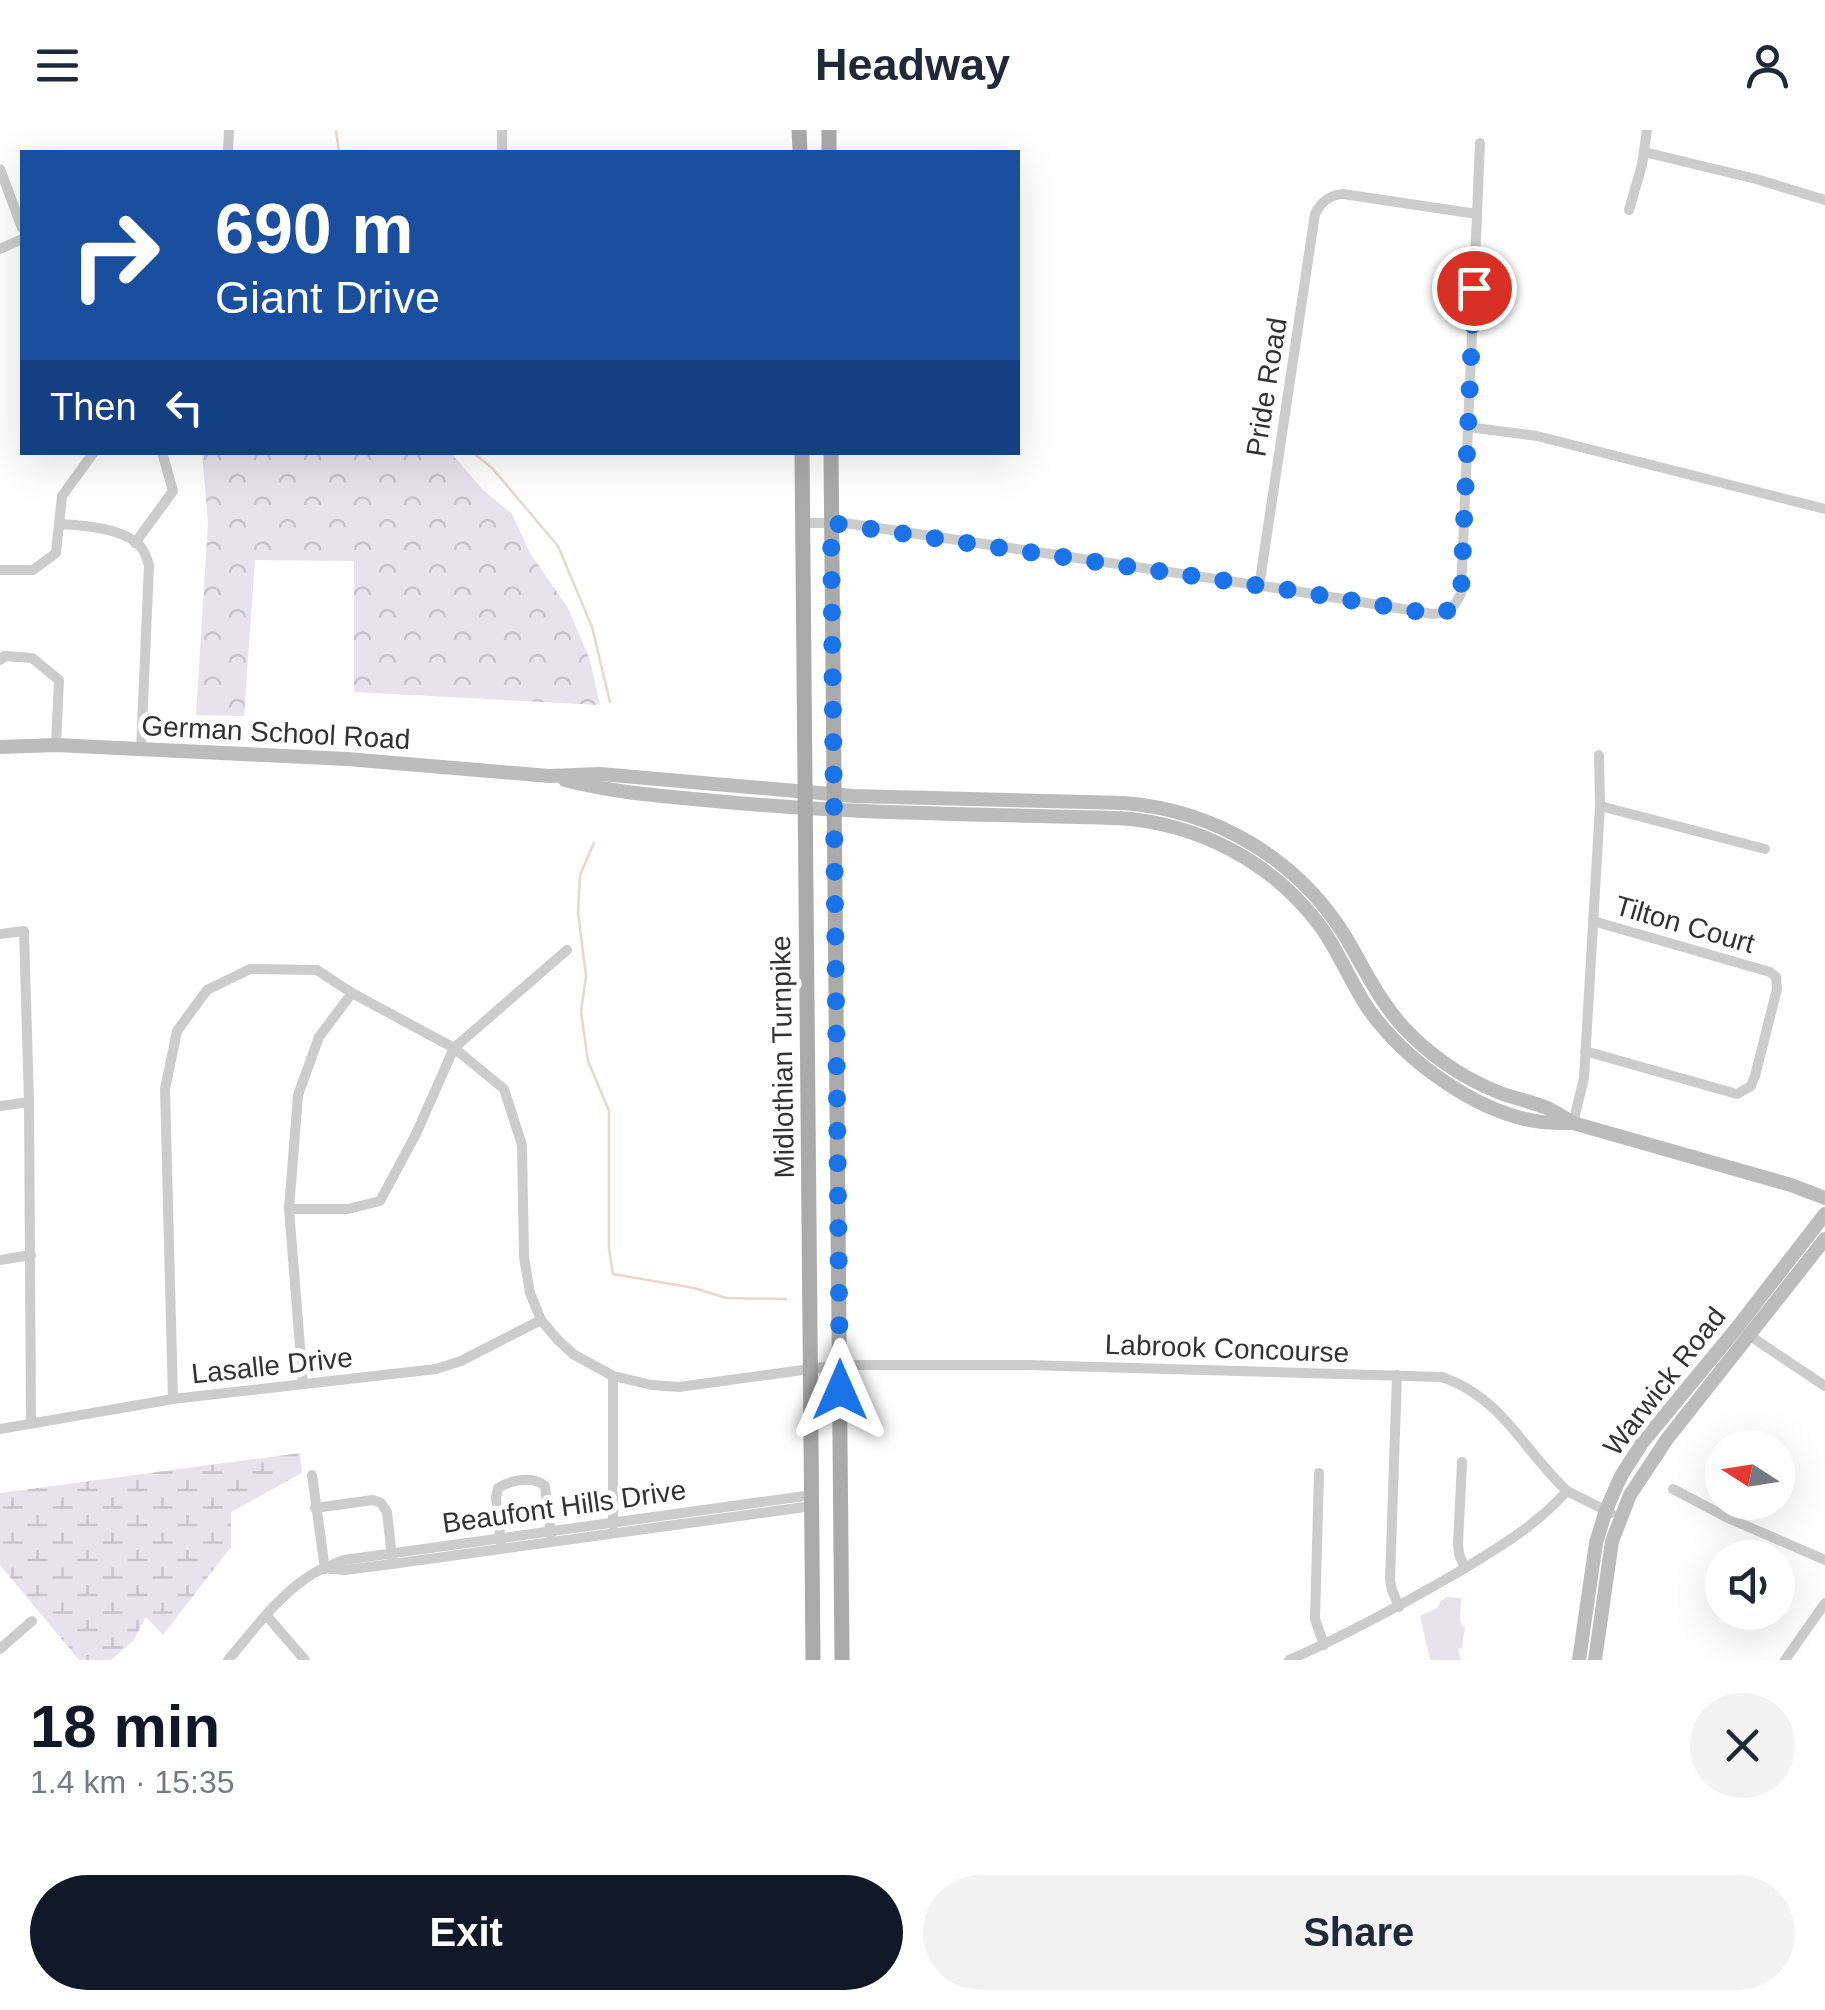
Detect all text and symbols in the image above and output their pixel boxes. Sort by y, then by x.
icon: menu [30,38,85,93]
icon: person [1740,38,1795,93]
text: Headway [815,39,1010,90]
icon: right [50,190,180,320]
text: 690 m [215,190,413,268]
pin [1432,246,1517,331]
icon: arrive [1447,261,1502,316]
text: Giant Drive [215,272,440,323]
street label: Pride Road [1240,315,1293,459]
icon: left [157,380,212,435]
text: Then [50,386,137,428]
street label: German School Road [141,710,411,755]
street label: Tilton Court [1612,890,1758,959]
street label: Midlothian Turnpike [765,935,800,1179]
street label: Warwick Road [1597,1301,1732,1462]
street label: Labrook Concourse [1104,1329,1350,1368]
position arrow [788,1338,892,1442]
street label: Lasalle Drive [190,1342,354,1389]
north arrow [1705,1430,1795,1520]
map controls [1705,1430,1795,1630]
street label: Beaufont Hills Drive [440,1474,688,1539]
button: sound [1705,1540,1795,1630]
text: 18 min [30,1693,220,1760]
button: close [1690,1693,1795,1798]
text: 1.4 km · 15:35 [30,1764,235,1800]
button: Exit [30,1875,903,1990]
button: Share [923,1875,1795,1990]

